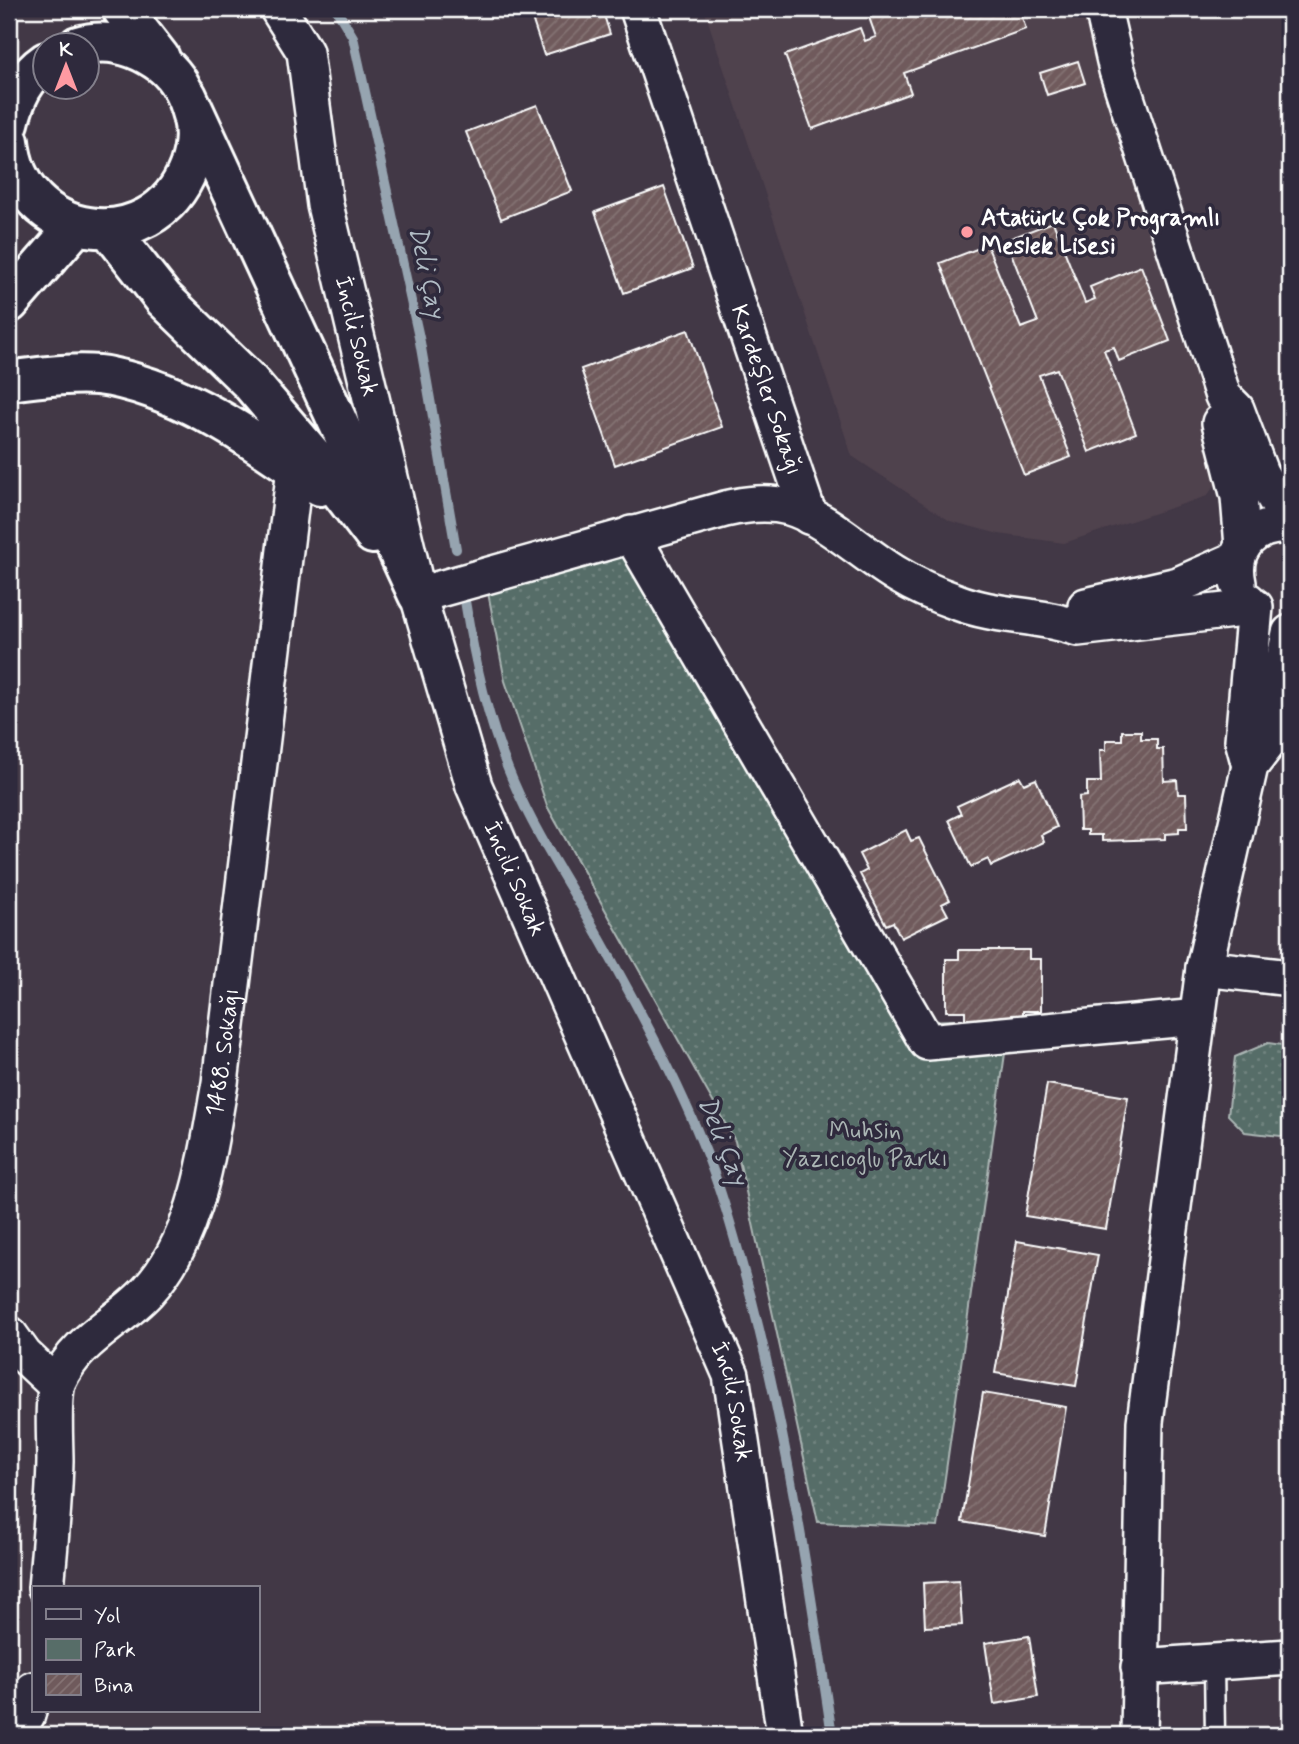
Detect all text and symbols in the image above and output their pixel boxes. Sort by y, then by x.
north arrow [32,32,102,102]
text: K [59,38,73,63]
place label: Atatürk Çok Programlı Meslek Lisesi [981,203,1220,262]
water label: Deli Çay [400,223,453,323]
marker: Atatürk Çok Programlı Meslek Lisesi [959,224,975,240]
street label: İncili Sokak [327,273,386,400]
street label: Kardeşler Sokağı [723,300,810,479]
street label: İncili Sokak [476,816,553,941]
street label: 1488. Sokağı [199,987,247,1119]
water label: Deli Çay [689,1091,756,1192]
park label: Muhsin Yazıcıoglu Parkı [782,1116,948,1175]
street label: İncili Sokak [703,1337,759,1464]
legend [32,1586,259,1712]
text: Yol [94,1602,120,1630]
text: Park [94,1636,136,1664]
text: Bina [94,1672,134,1700]

